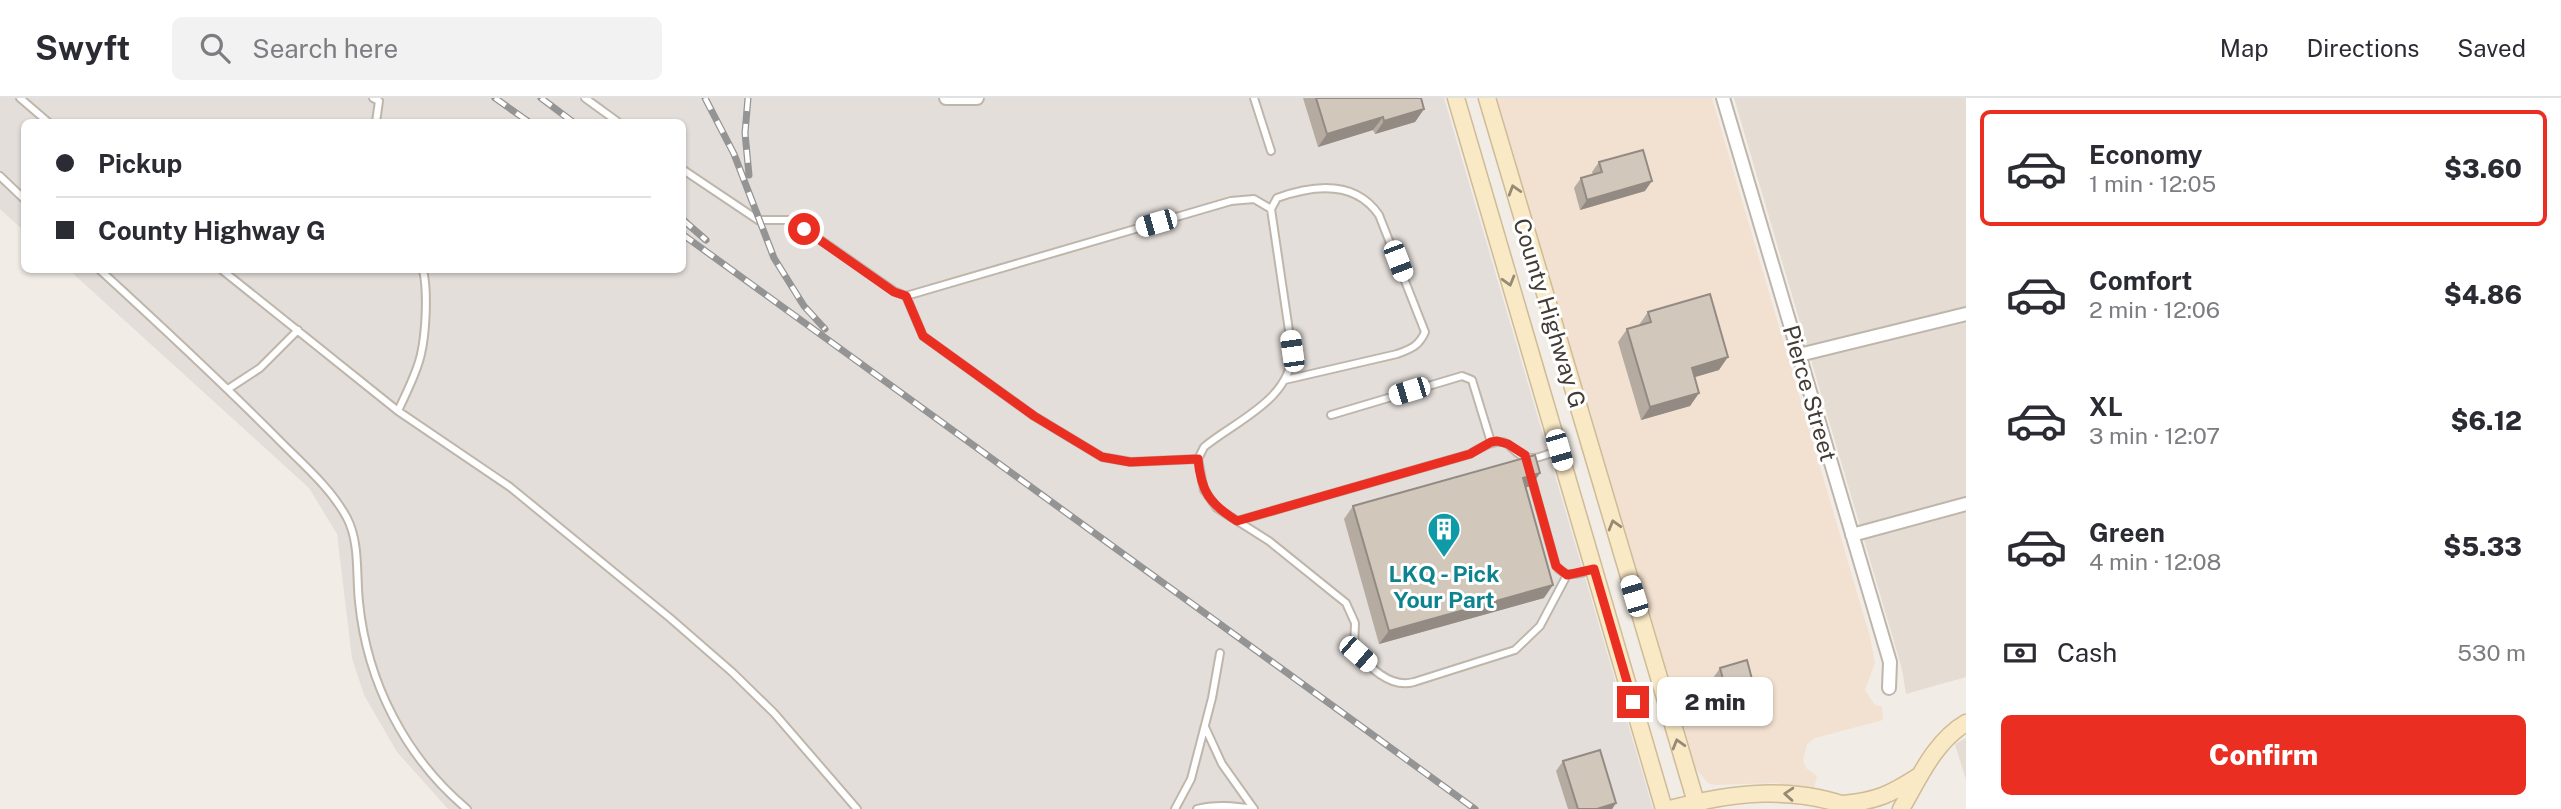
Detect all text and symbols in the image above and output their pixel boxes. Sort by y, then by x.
search box [172,17,662,80]
text: Swyft [35,29,130,67]
icon: search [196,29,234,67]
text: Search here [252,33,398,64]
text: Map [2220,34,2269,62]
text: Directions [2307,34,2419,62]
text: Saved [2457,34,2526,62]
icon: car [2005,137,2068,200]
text: Economy [2089,139,2202,170]
text: Pickup [98,148,182,179]
text: $3.60 [2444,153,2522,184]
text: 1 min · 12:05 [2089,170,2216,197]
one-way arrow [1508,184,1523,196]
car [1133,207,1180,239]
route start [788,213,820,245]
text: County Highway G [98,215,326,246]
street label: County Highway G [1508,215,1592,411]
car [1381,238,1416,284]
icon: car [2005,263,2068,326]
text: Comfort [2089,265,2192,296]
one-way arrow [1501,275,1516,287]
text: $4.86 [2444,279,2522,310]
text: 2 min · 12:06 [2089,296,2220,323]
street label: Pierce Street [1778,322,1842,464]
car [1279,329,1306,373]
car [1386,375,1433,407]
icon: car [2005,389,2068,452]
text: XL [2089,391,2123,422]
text: $6.12 [2451,405,2522,436]
text: 3 min · 12:07 [2089,422,2220,449]
car [1544,427,1575,473]
building icon: LKQ - Pick Your Part [1425,510,1463,559]
icon: car [2005,515,2068,578]
text: Green [2089,517,2165,548]
one-way arrow [1607,520,1622,532]
text: $5.33 [2443,531,2522,562]
text: 4 min · 12:08 [2089,548,2221,575]
place label: LKQ - Pick Your Part [1389,560,1499,613]
car [1618,573,1651,619]
car [1336,632,1381,676]
icon: cash [2001,634,2039,672]
text: Cash [2057,637,2117,668]
text: 530 m [2457,639,2526,666]
callout: 2 min [1658,678,1773,726]
route end [1617,686,1649,718]
text: 2 min [1684,688,1746,715]
button: Confirm [2001,715,2526,795]
one-way arrow [1672,738,1687,750]
one-way arrow [1783,786,1794,801]

